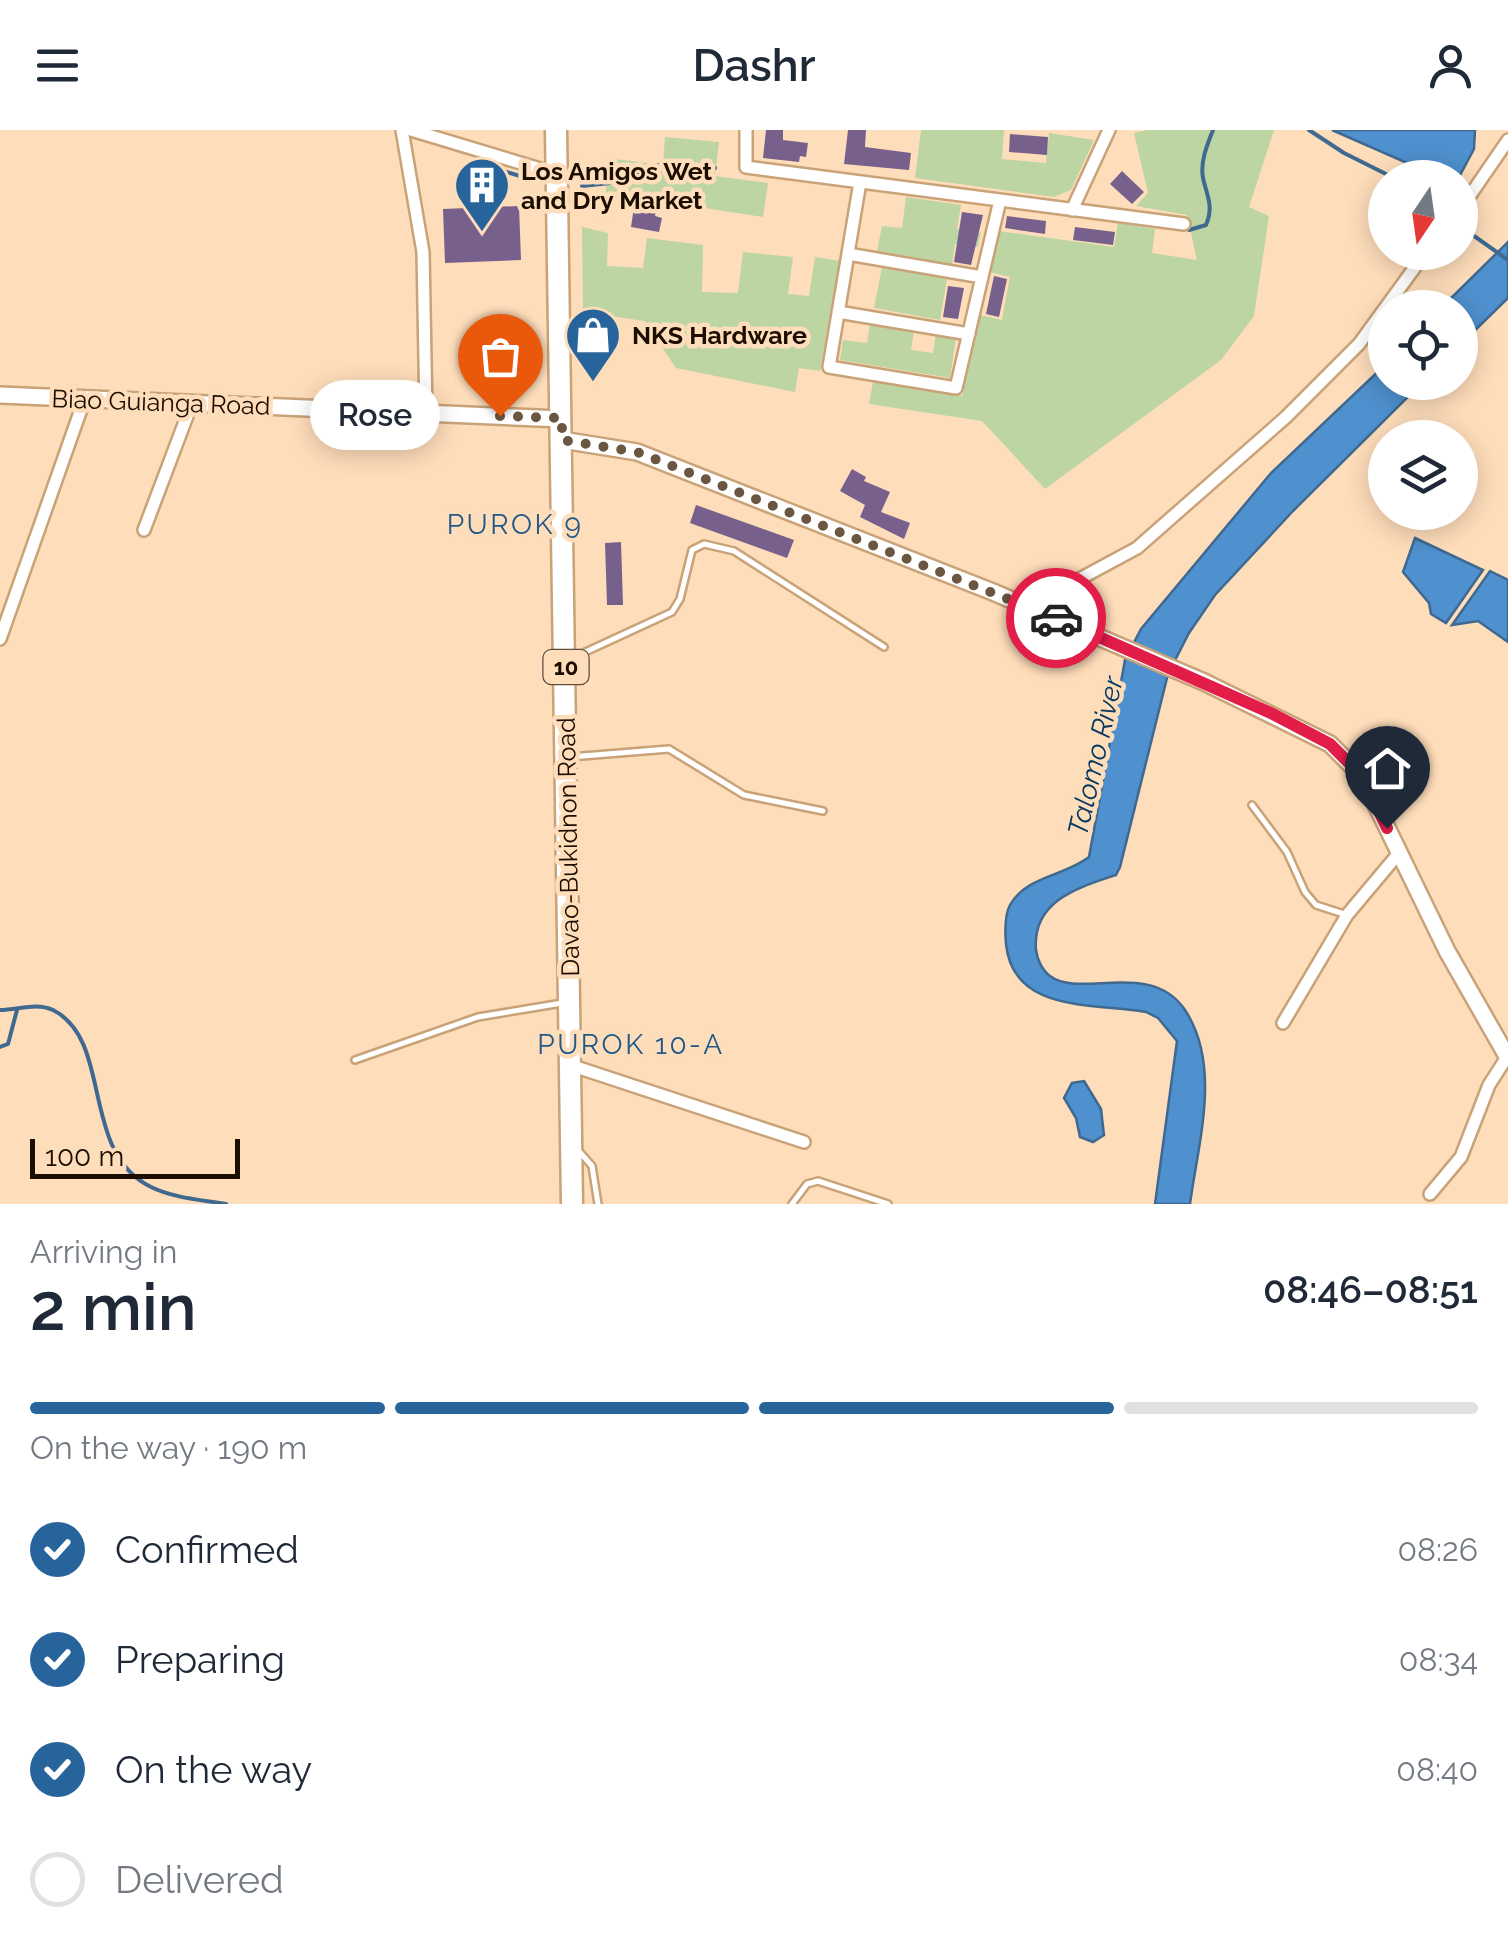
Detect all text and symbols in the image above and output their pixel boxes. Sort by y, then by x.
icon: menu [30,38,85,93]
icon: person [1423,38,1478,93]
text: Dashr [692,39,816,92]
building icon: Los Amigos Wet and Dry Market [452,155,512,234]
place label: Los Amigos Wet and Dry Market [521,156,713,215]
north arrow [1368,160,1478,270]
map controls [1368,160,1478,530]
button: locate [1368,290,1478,400]
shop icon: NKS Hardware [563,305,623,384]
pin [458,314,543,417]
place label: NKS Hardware [632,320,807,350]
icon: bag [473,329,528,384]
callout: Rose [310,381,440,451]
street label: Biao Guianga Road [51,383,271,421]
text: Rose [338,396,412,433]
button: layers [1368,420,1478,530]
district label: PUROK 9 [447,508,583,541]
courier [1006,568,1106,668]
icon: car [1029,591,1084,646]
road number: 10 [544,650,588,684]
water label: Talomo River [1061,672,1130,839]
street label: Davao-Bukidnon Road [551,717,585,977]
pin [1345,726,1430,829]
icon: home [1360,741,1415,796]
district label: PUROK 10-A [537,1028,725,1061]
scale bar [30,1134,240,1178]
text: 100 m [45,1140,124,1173]
text: Arriving in [30,1233,177,1270]
text: 08:46–08:51 [1263,1267,1478,1312]
text: 2 min [30,1269,197,1345]
text: On the way · 190 m [30,1429,307,1466]
icon: check [30,1522,85,1577]
text: Confirmed [115,1527,299,1572]
text: 08:26 [1397,1531,1478,1568]
icon: check [30,1632,85,1687]
text: Preparing [115,1637,285,1682]
text: 08:34 [1399,1641,1478,1678]
icon: check [30,1742,85,1797]
text: On the way [115,1747,312,1792]
text: 08:40 [1396,1751,1478,1788]
text: Delivered [115,1857,284,1902]

